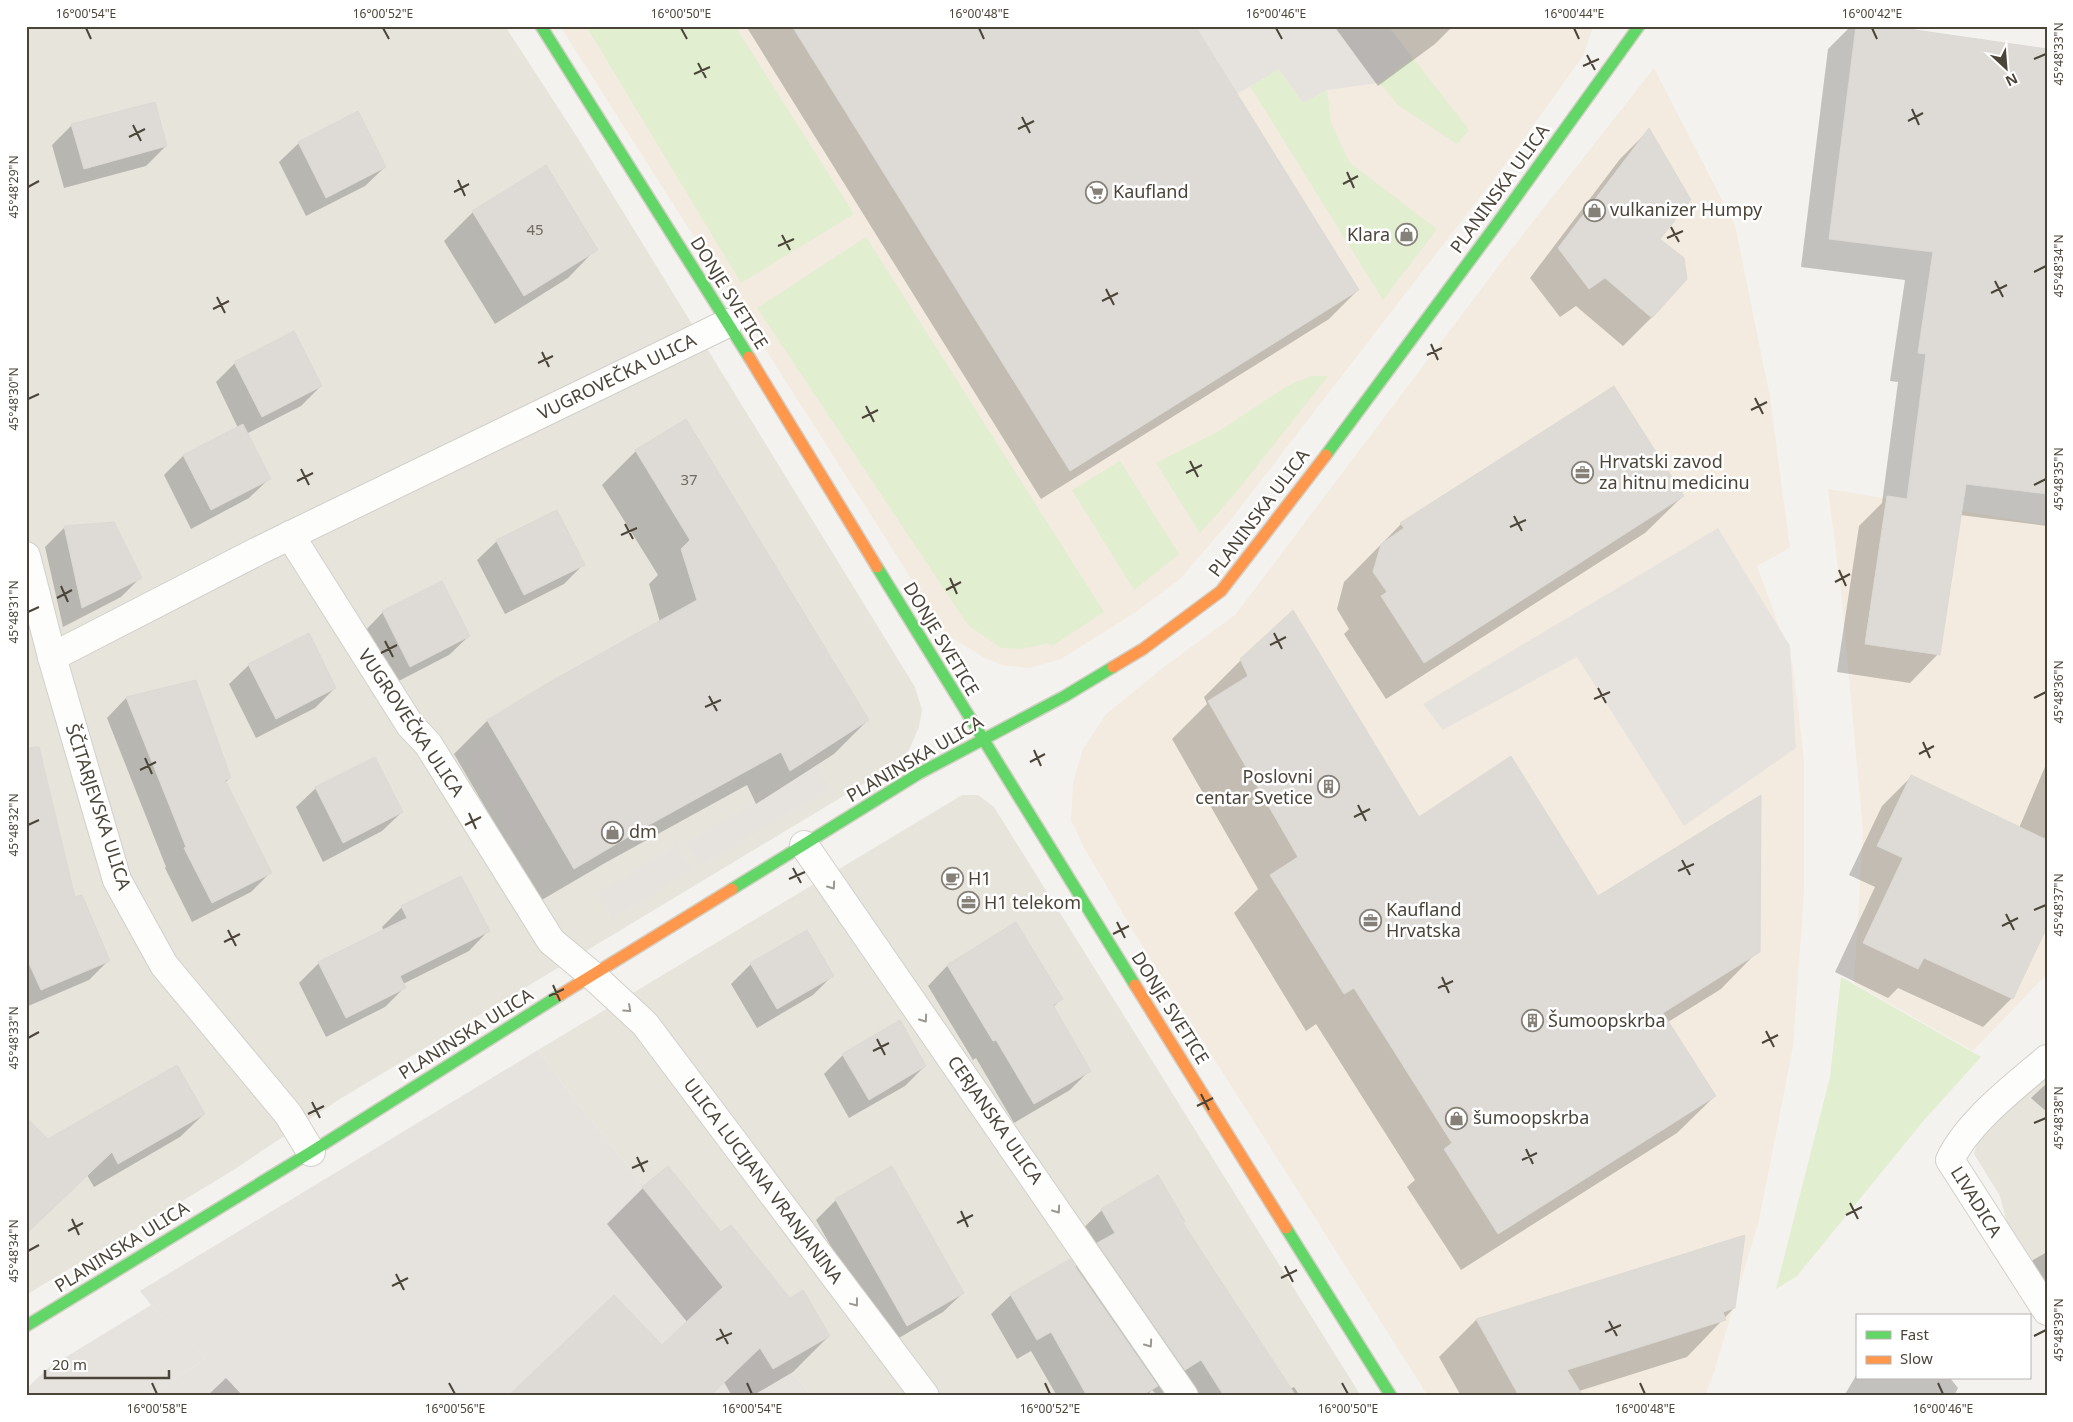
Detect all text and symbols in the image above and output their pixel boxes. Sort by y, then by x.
text: 16°00'54"E [56,5,116,22]
text: 16°00'52"E [353,5,413,22]
text: 16°00'50"E [651,5,711,22]
text: 16°00'48"E [949,5,1009,22]
text: 16°00'46"E [1246,5,1306,22]
text: 16°00'44"E [1544,5,1604,22]
text: 16°00'42"E [1842,5,1902,22]
text: 45°48'33"N [2050,22,2067,86]
north arrow [1980,42,2030,92]
text: N [2003,69,2021,91]
street label: PLANINSKA ULICA [1444,119,1554,258]
text: 45°48'29"N [5,155,22,219]
place label: Kaufland [1113,179,1189,203]
supermarket icon: Kaufland [1085,180,1109,204]
place label: vulkanizer Humpy [1610,197,1763,221]
shop icon: vulkanizer Humpy [1582,198,1606,222]
house number: 45 [526,219,544,239]
place label: Klara [1347,222,1390,246]
shop icon: Klara [1394,223,1418,247]
street label: DONJE SVETICE [686,232,774,353]
text: 45°48'34"N [2050,234,2067,298]
street label: VUGROVEČKA ULICA [533,327,700,425]
text: 45°48'30"N [5,367,22,431]
street label: PLANINSKA ULICA [1202,443,1314,581]
text: 45°48'35"N [2050,447,2067,511]
place label: Hrvatski zavod za hitnu medicinu [1599,449,1750,494]
office icon: Hrvatski zavod za hitnu medicinu [1571,460,1595,484]
house number: 37 [680,469,698,489]
street label: DONJE SVETICE [898,577,985,700]
text: 45°48'31"N [5,580,22,644]
street label: VUGROVEČKA ULICA [353,644,470,801]
text: 45°48'36"N [2050,660,2067,724]
street label: PLANINSKA ULICA [842,709,988,807]
street label: ŠČITARJEVSKA ULICA [61,721,137,893]
place label: Poslovni centar Svetice [1195,764,1313,809]
building icon: Poslovni centar Svetice [1317,775,1341,799]
text: 45°48'32"N [5,793,22,857]
place label: dm [629,819,657,843]
shop icon: dm [601,820,625,844]
place label: H1 [968,866,992,890]
cafe icon: H1 [940,867,964,891]
text: 45°48'37"N [2050,873,2067,937]
one-way arrow [826,880,835,890]
place label: H1 telekom [984,890,1081,914]
office icon: H1 telekom [956,891,980,915]
place label: Kaufland Hrvatska [1386,897,1462,942]
office icon: Kaufland Hrvatska [1358,908,1382,932]
street label: DONJE SVETICE [1127,947,1215,1068]
street label: PLANINSKA ULICA [394,982,538,1084]
one-way arrow [622,1003,631,1012]
text: 45°48'33"N [5,1006,22,1070]
place label: Šumoopskrba [1548,1008,1666,1032]
building icon: Šumoopskrba [1520,1009,1544,1033]
one-way arrow [918,1013,927,1023]
street label: CERJANSKA ULICA [943,1051,1049,1189]
street label: ULICA LUCIJANA VRANJANINA [679,1073,849,1288]
text: 45°48'38"N [2050,1086,2067,1150]
place label: šumoopskrba [1473,1105,1589,1129]
shop icon: šumoopskrba [1445,1106,1469,1130]
street label: LIVADICA [1946,1162,2008,1242]
street label: PLANINSKA ULICA [50,1195,194,1297]
one-way arrow [1051,1204,1060,1214]
text: 45°48'34"N [5,1219,22,1283]
one-way arrow [849,1297,858,1307]
text: 45°48'39"N [2050,1298,2067,1362]
legend [1856,1314,2030,1380]
text: Fast [1900,1324,1929,1344]
one-way arrow [1143,1338,1152,1348]
scale bar [45,1347,169,1379]
text: Slow [1900,1348,1933,1368]
text: 20 m [52,1354,87,1374]
text: 16°00'58"E [127,1400,187,1417]
text: 16°00'56"E [425,1400,485,1417]
text: 16°00'54"E [722,1400,782,1417]
text: 16°00'52"E [1020,1400,1080,1417]
text: 16°00'50"E [1318,1400,1378,1417]
text: 16°00'48"E [1615,1400,1675,1417]
text: 16°00'46"E [1913,1400,1973,1417]

